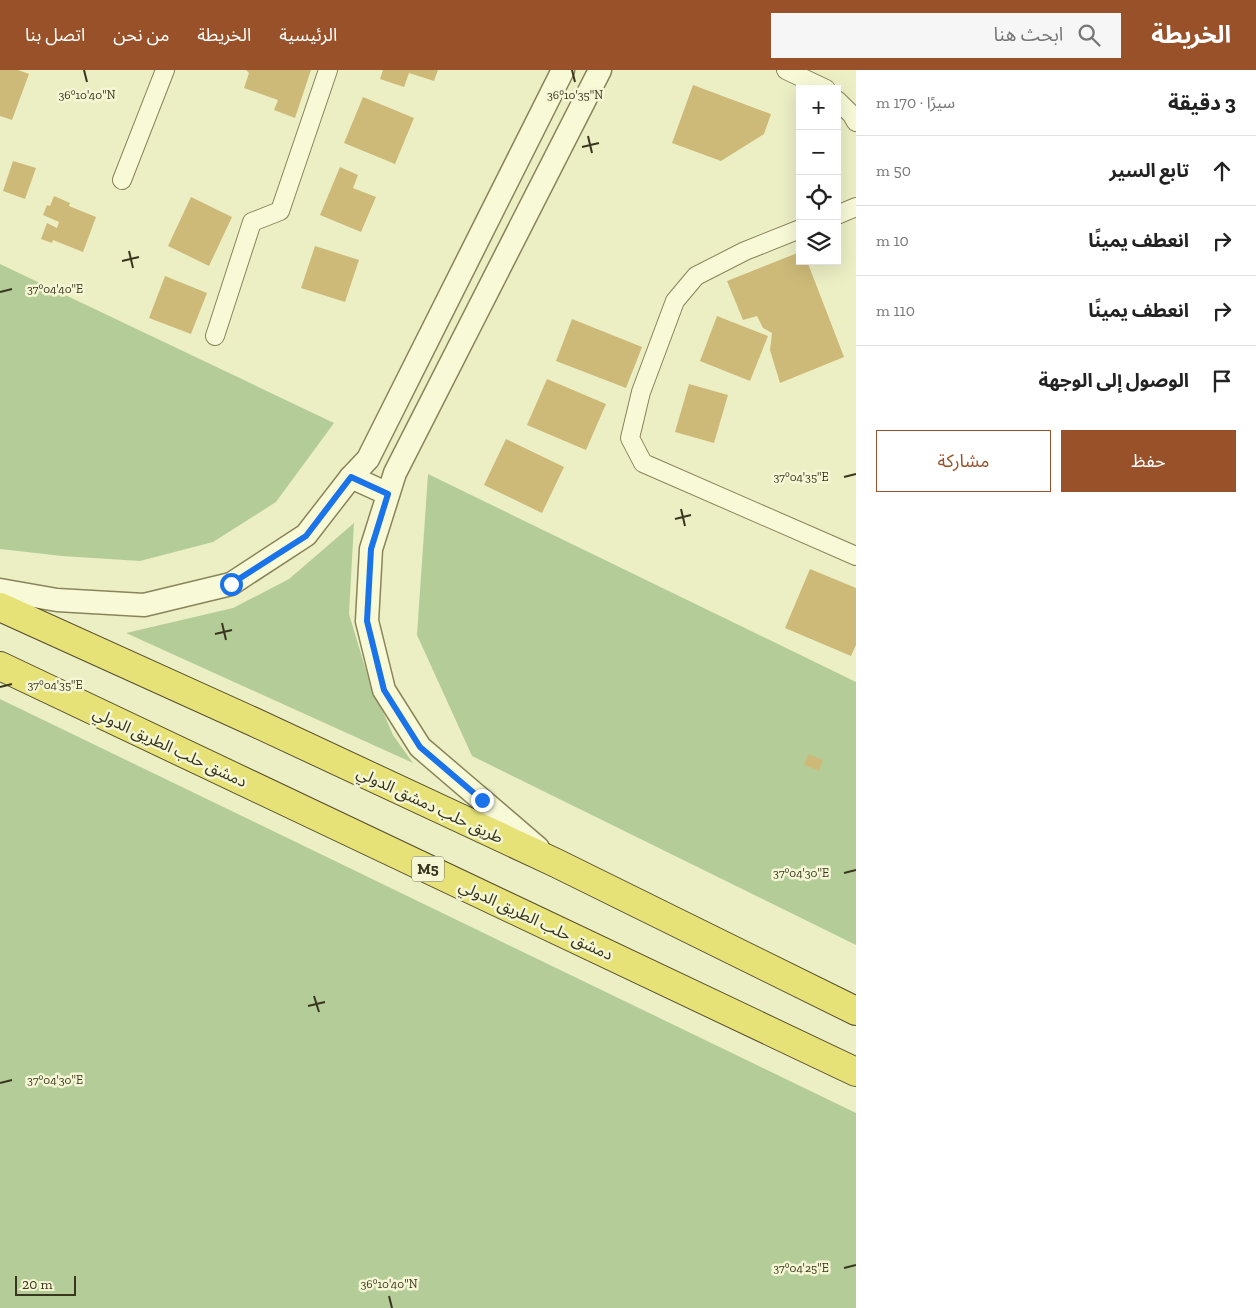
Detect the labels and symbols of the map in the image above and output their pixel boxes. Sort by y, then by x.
text: 36°10'40"N [58,88,116,102]
text: 36°10'35"N [547,88,603,102]
text: 37°04'40"E [27,282,83,296]
text: 37°04'35"E [773,470,829,484]
route start [220,573,243,596]
text: 37°04'35"E [27,678,83,692]
street label: دمشق حلب الطريق الدولي [89,703,250,793]
street label: طريق حلب دمشق الدولي [353,763,506,850]
route end [471,789,494,812]
road number: M5 [412,856,444,882]
text: 37°04'30"E [773,866,829,880]
street label: دمشق حلب الطريق الدولي [455,876,616,966]
text: 37°04'30"E [27,1073,83,1087]
text: 37°04'25"E [773,1261,829,1275]
scale bar [15,1273,76,1296]
text: 36°10'40"N [360,1277,418,1291]

